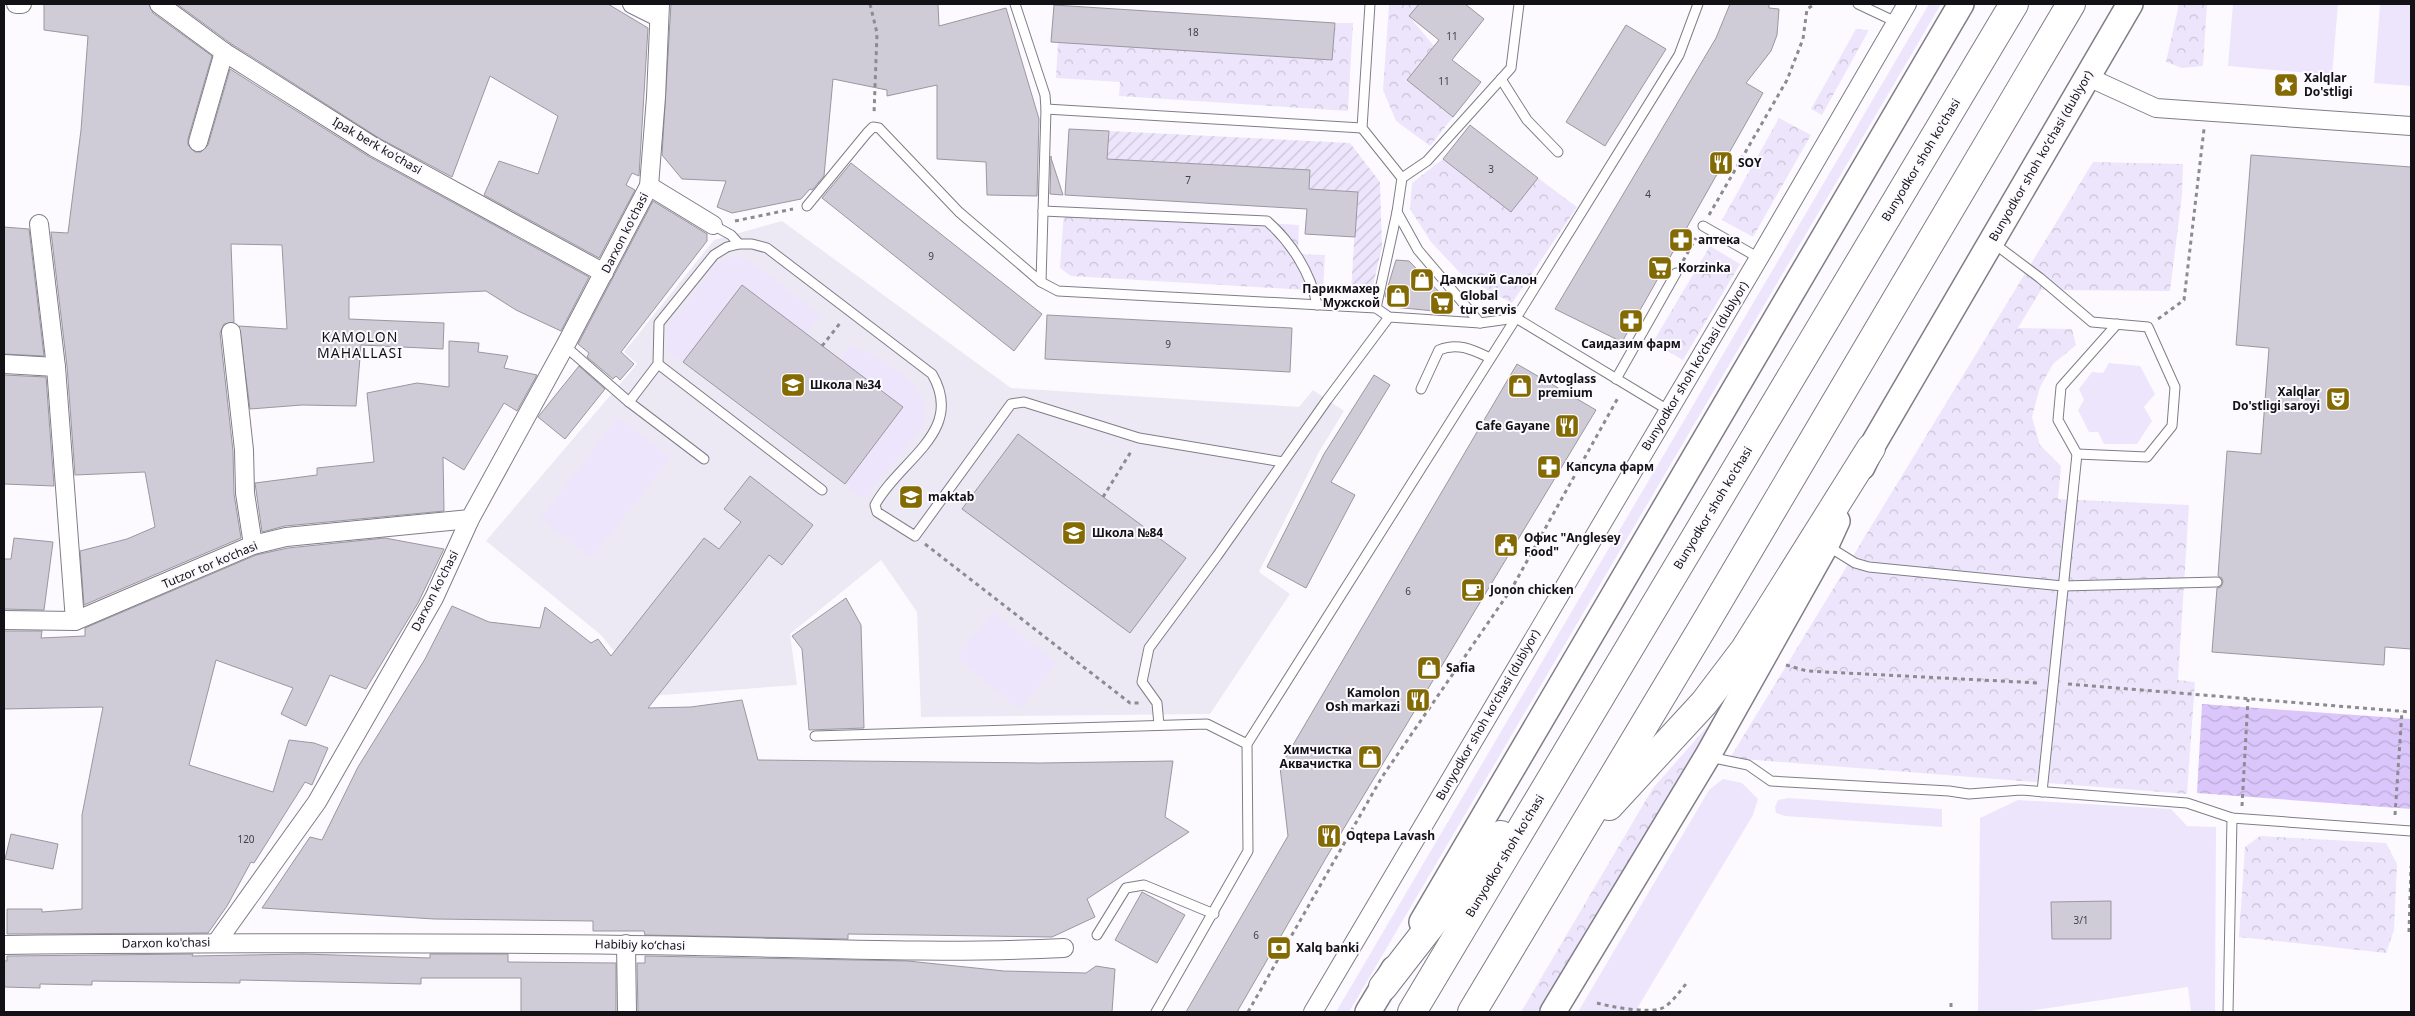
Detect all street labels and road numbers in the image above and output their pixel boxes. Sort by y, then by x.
street label: Bunyodkor shoh koʻchasi (dublyor) [1985,67,2097,244]
street label: Bunyodkor shoh ko'chasi [1877,95,1964,224]
street label: Ipak berk ko'chasi [329,113,425,178]
street label: Darxon ko'chasi [597,189,652,276]
street label: Bunyodkor shoh koʻchasi (dublyor) [1637,278,1752,453]
street label: Bunyodkor shoh ko'chasi [1669,443,1756,572]
street label: Tutzor tor ko‘chasi [159,537,260,592]
street label: Darxon ko'chasi [407,547,462,634]
street label: Bunyodkor shoh koʻchasi (dublyor) [1432,626,1544,803]
street label: Bunyodkor shoh ko'chasi [1461,791,1548,920]
street label: Darxon ko'chasi [122,933,210,952]
street label: Habibiy koʻchasi [595,935,685,954]

